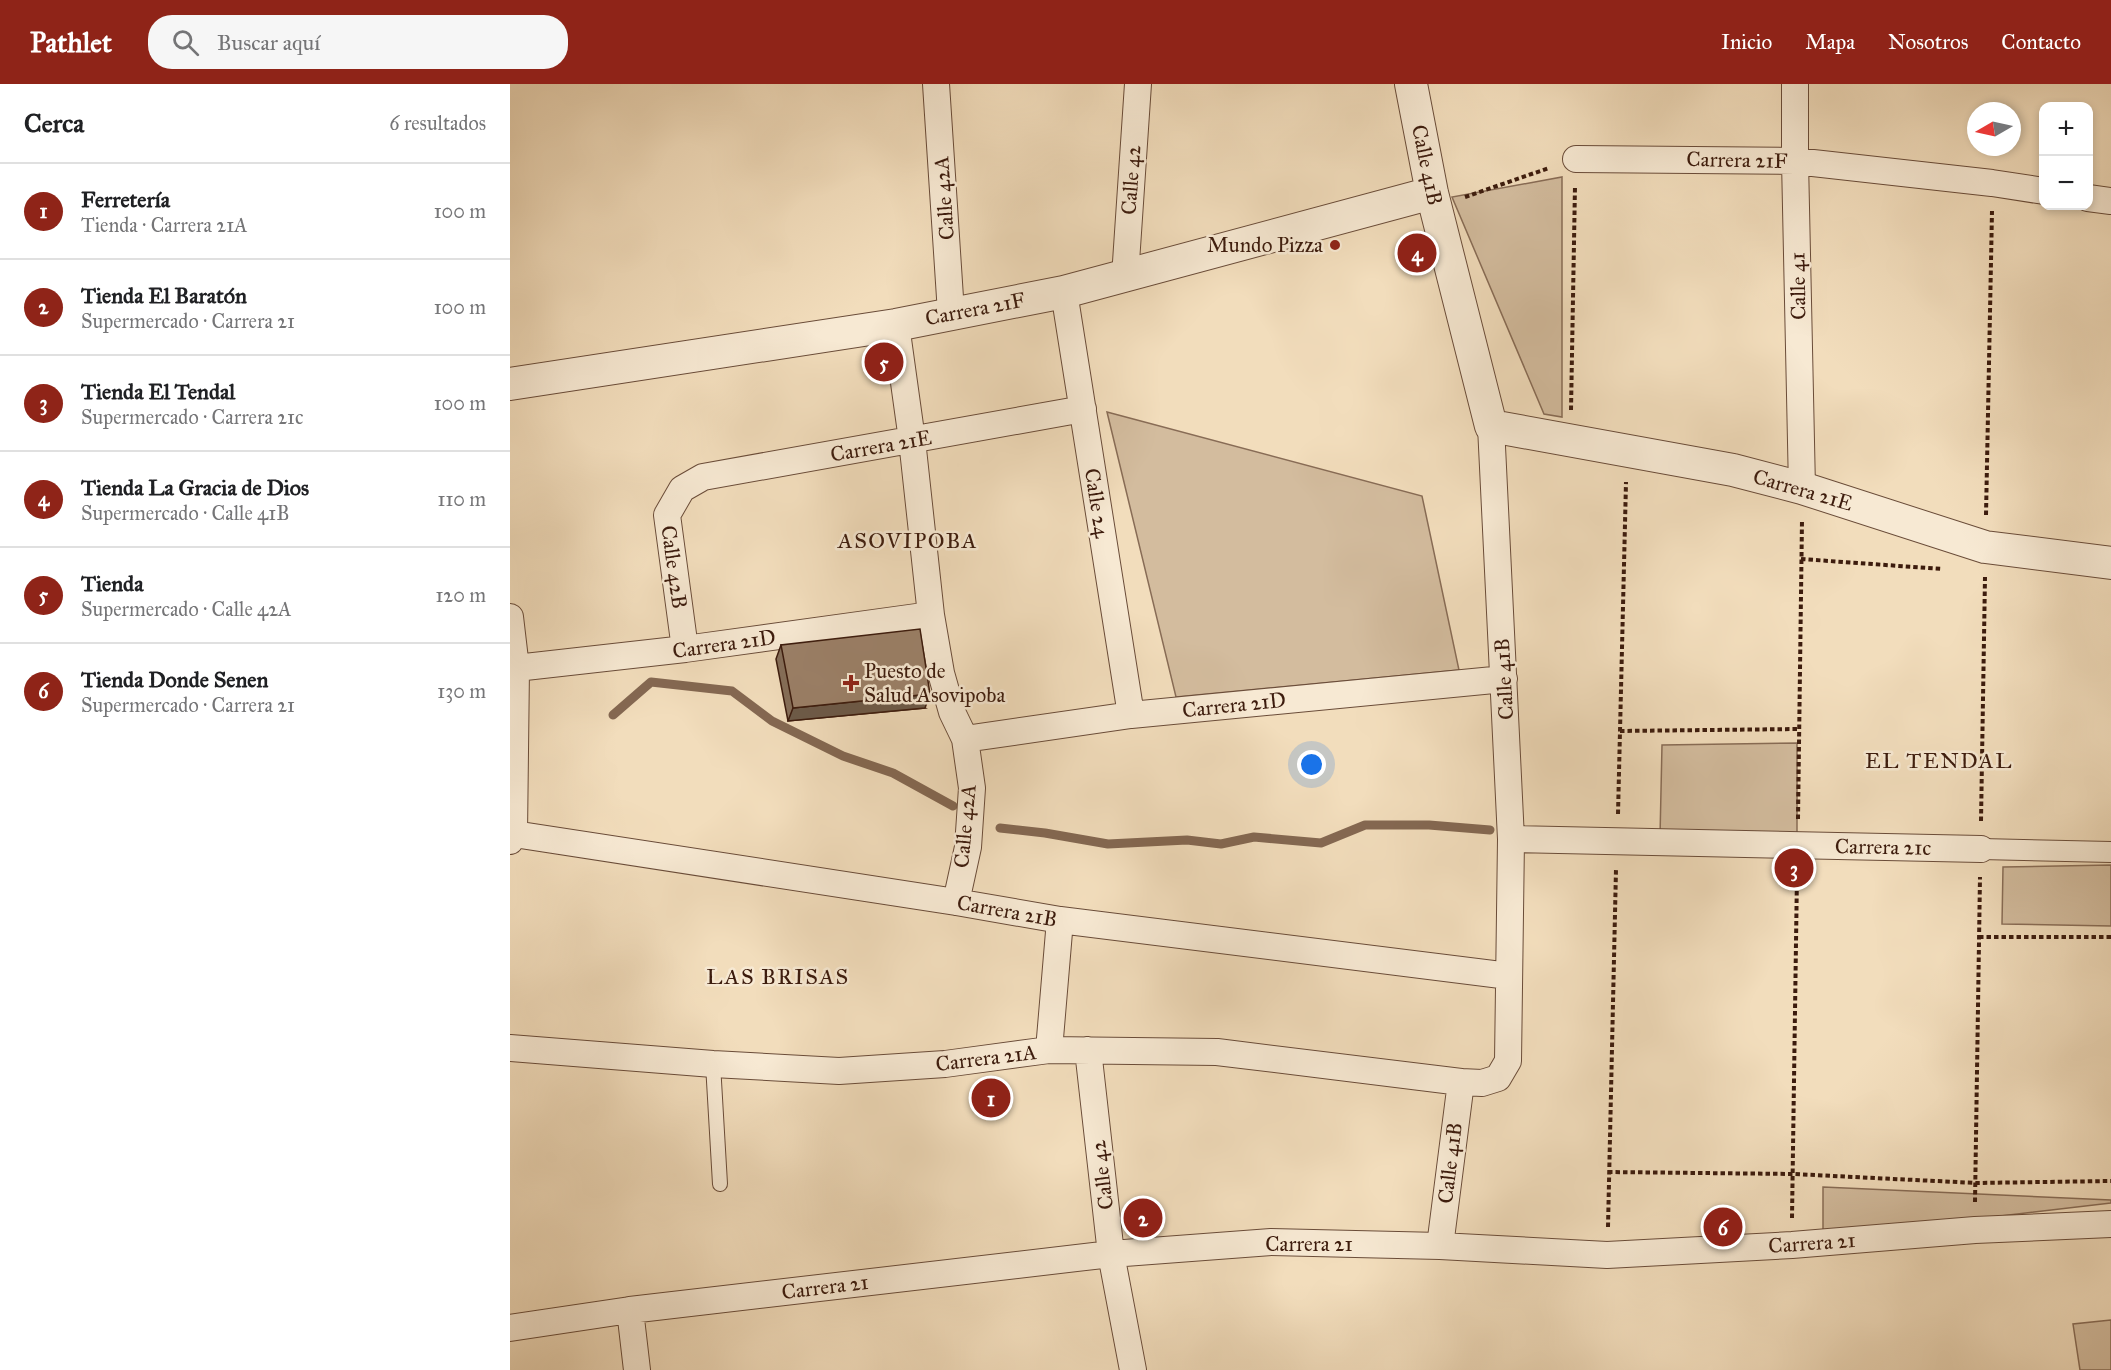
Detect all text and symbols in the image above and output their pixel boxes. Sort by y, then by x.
search box [148,15,568,69]
text: Pathlet [30,25,112,60]
icon: search [169,26,202,59]
text: Buscar aquí [217,29,320,56]
text: Inicio [1721,29,1772,55]
text: Mapa [1805,29,1855,55]
text: Nosotros [1888,29,1968,55]
text: Contacto [2001,29,2081,55]
north arrow [1967,102,2021,156]
map controls [2039,102,2093,210]
button: + [2039,102,2093,156]
text: Cerca [24,107,84,139]
text: 6 resultados [389,111,486,135]
street label: Calle 41B [1406,122,1448,208]
street label: Calle 42 [1116,144,1146,216]
street label: Carrera 21F [1686,146,1788,174]
street label: Calle 42A [928,155,960,241]
button: − [2039,156,2093,210]
text: Ferretería [81,186,170,213]
text: 1 [40,199,47,223]
text: 100 m [434,199,486,223]
text: Tienda · Carrera 21A [81,213,248,237]
pin: 4 [1398,230,1436,276]
place label: Mundo Pizza [1207,232,1323,258]
marker: Mundo Pizza [1328,238,1342,252]
street label: Calle 41 [1784,252,1812,320]
text: Tienda El Baratón [81,282,247,309]
street label: Carrera 21F [923,287,1027,331]
text: 2 [39,295,48,319]
text: 100 m [434,295,486,319]
text: Supermercado · Carrera 21 [81,309,295,333]
pin: 5 [864,340,904,384]
text: Tienda El Tendal [81,378,235,405]
text: 3 [40,391,48,415]
text: 100 m [434,391,486,415]
text: Supermercado · Carrera 21c [81,405,303,429]
street label: Carrera 21E [828,424,934,468]
street label: Carrera 21E [1750,463,1856,517]
street label: Calle 24 [1079,466,1116,541]
text: Tienda La Gracia de Dios [81,474,309,501]
text: 4 [38,487,49,511]
text: 110 m [438,487,486,511]
text: Supermercado · Calle 41B [81,501,289,525]
street label: Calle 42B [655,524,693,610]
district label: ASOVIPOBA [837,527,978,554]
text: Tienda [81,570,143,597]
text: 5 [39,583,48,607]
text: 120 m [435,583,486,607]
text: Supermercado · Calle 42A [81,597,292,621]
street label: Carrera 21D [671,624,777,664]
street label: Calle 41B [1489,638,1519,720]
place label: Puesto de Salud Asovipoba [864,658,1006,708]
text: Tienda Donde Senen [81,666,268,693]
marker: Puesto de Salud Asovipoba [842,674,860,692]
text: 6 [38,679,49,703]
text: 130 m [437,679,486,703]
street label: Carrera 21D [1181,687,1287,723]
text: Supermercado · Carrera 21 [81,693,295,717]
district label: EL TENDAL [1865,747,2013,774]
your location [1297,750,1326,779]
street label: Calle 42A [948,783,982,869]
street label: Carrera 21c [1835,833,1932,861]
pin: 3 [1774,846,1814,890]
street label: Carrera 21B [955,889,1059,933]
district label: LAS BRISAS [706,963,850,990]
street label: Carrera 21A [934,1039,1038,1077]
pin: 1 [972,1076,1010,1120]
street label: Calle 41B [1432,1121,1468,1205]
street label: Calle 42 [1085,1138,1119,1211]
pin: 2 [1124,1196,1162,1240]
pin: 6 [1704,1204,1742,1250]
street label: Carrera 21 [1767,1227,1857,1259]
street label: Carrera 21 [1265,1231,1353,1257]
street label: Carrera 21 [780,1269,870,1305]

